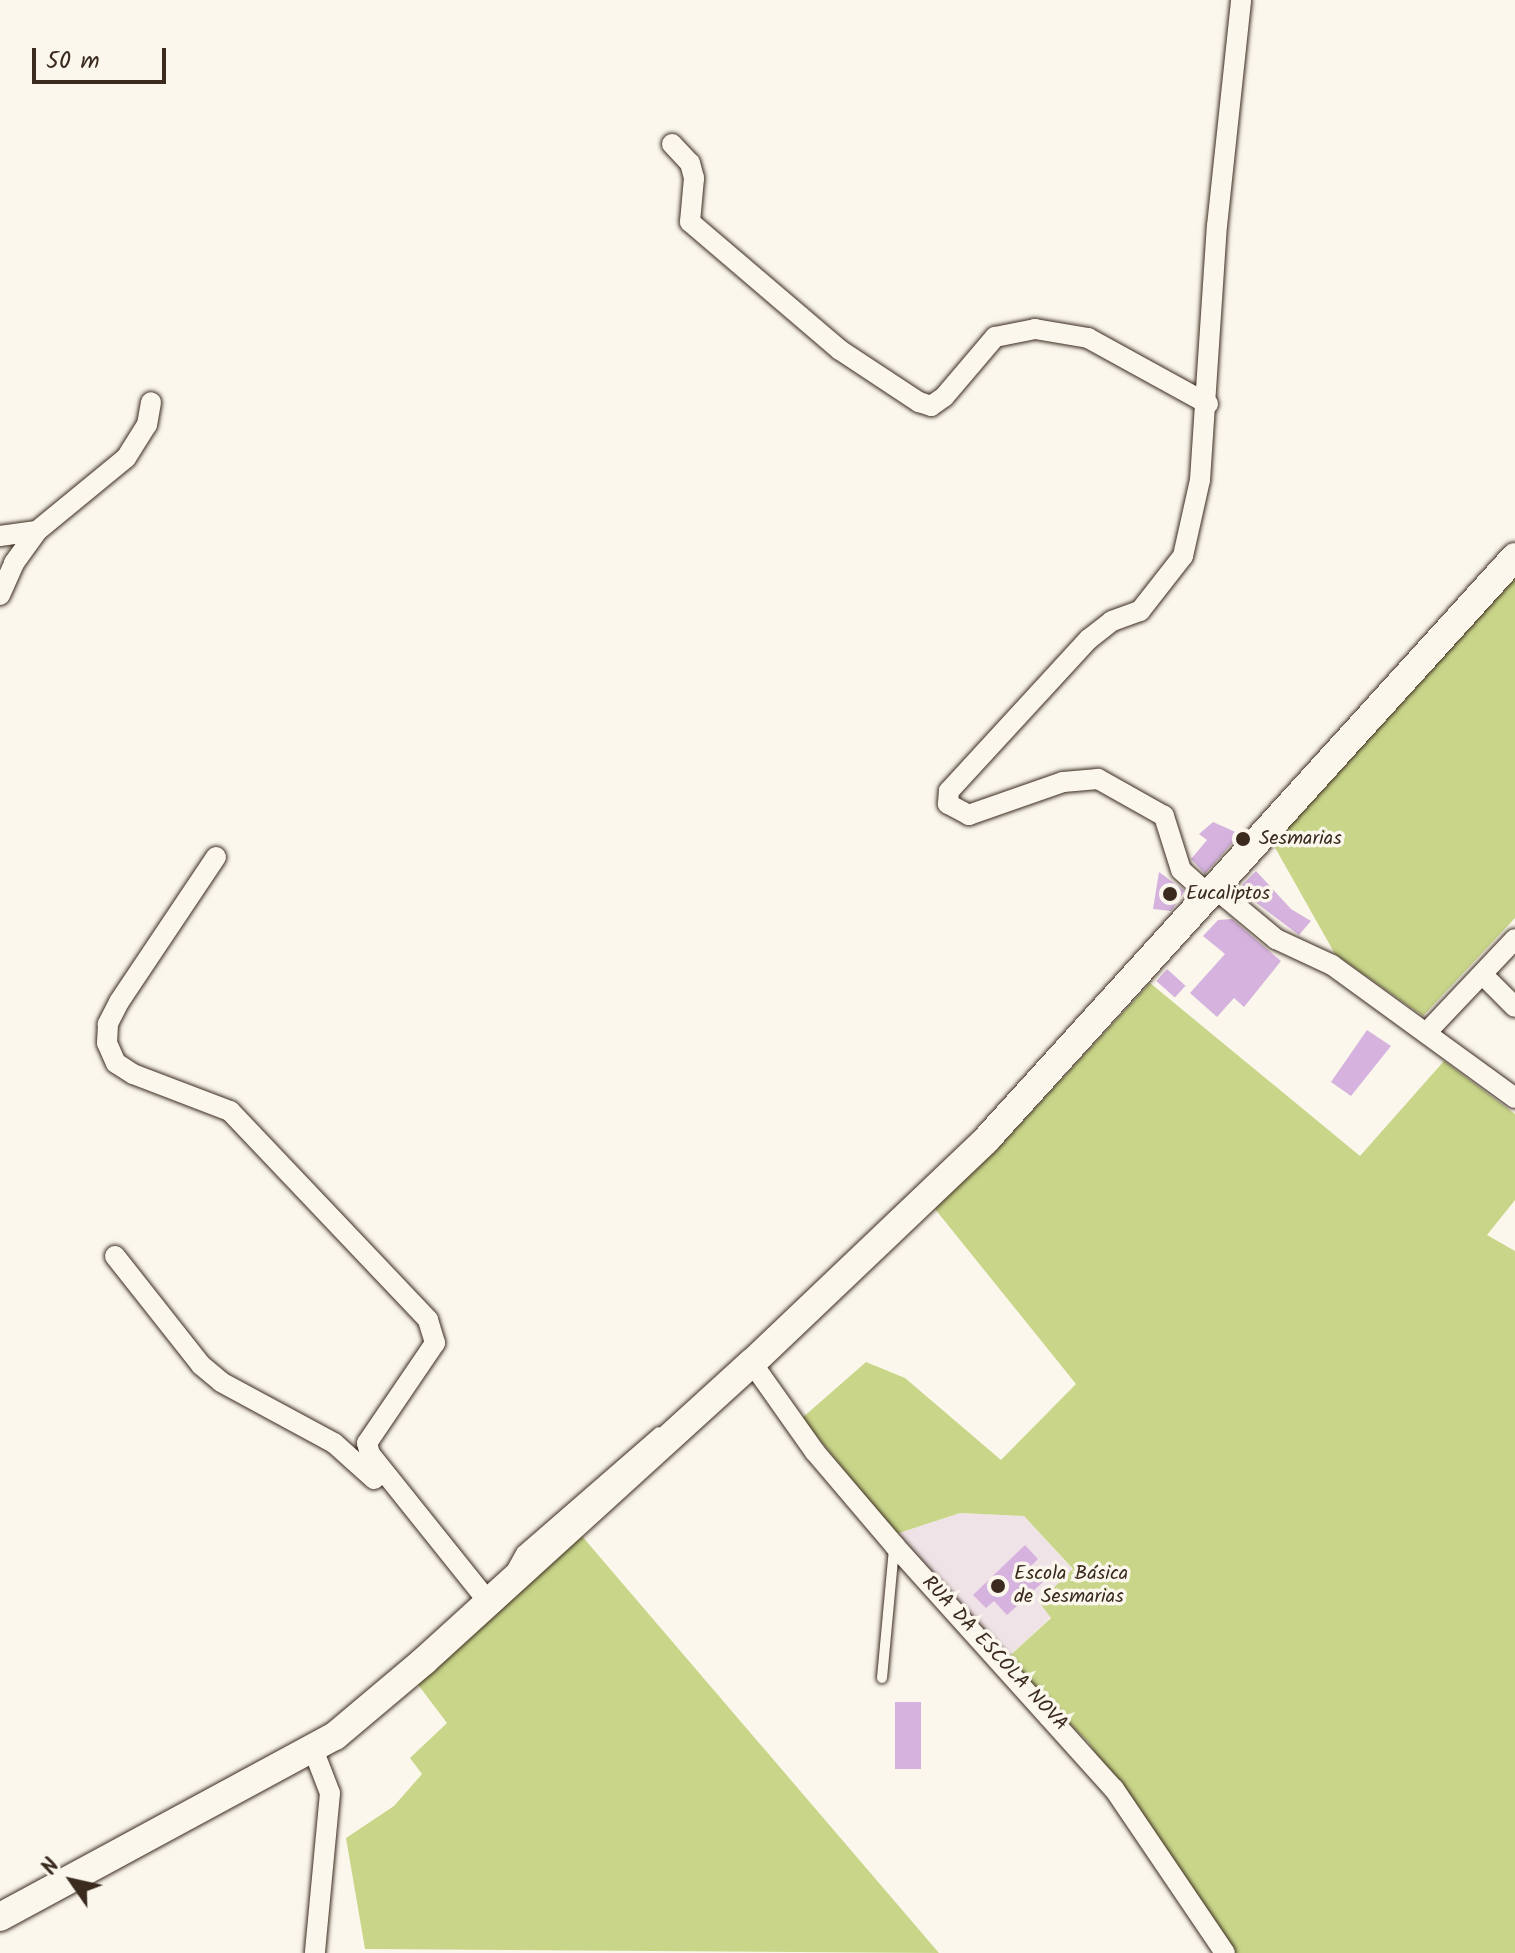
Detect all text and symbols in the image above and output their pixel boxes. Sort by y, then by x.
scale bar [36,32,170,82]
text: 50 m [46,42,100,81]
place label: Sesmarias [1259,827,1342,851]
marker: Sesmarias [1234,830,1252,848]
place label: Eucaliptos [1186,882,1270,906]
marker: Eucaliptos [1161,885,1179,903]
place label: Escola Básica de Sesmarias [1014,1562,1128,1609]
street label: RUA DA ESCOLA NOVA [916,1572,1072,1736]
marker: Escola Básica de Sesmarias [989,1577,1007,1595]
north arrow [32,1841,112,1921]
text: N [33,1852,70,1883]

